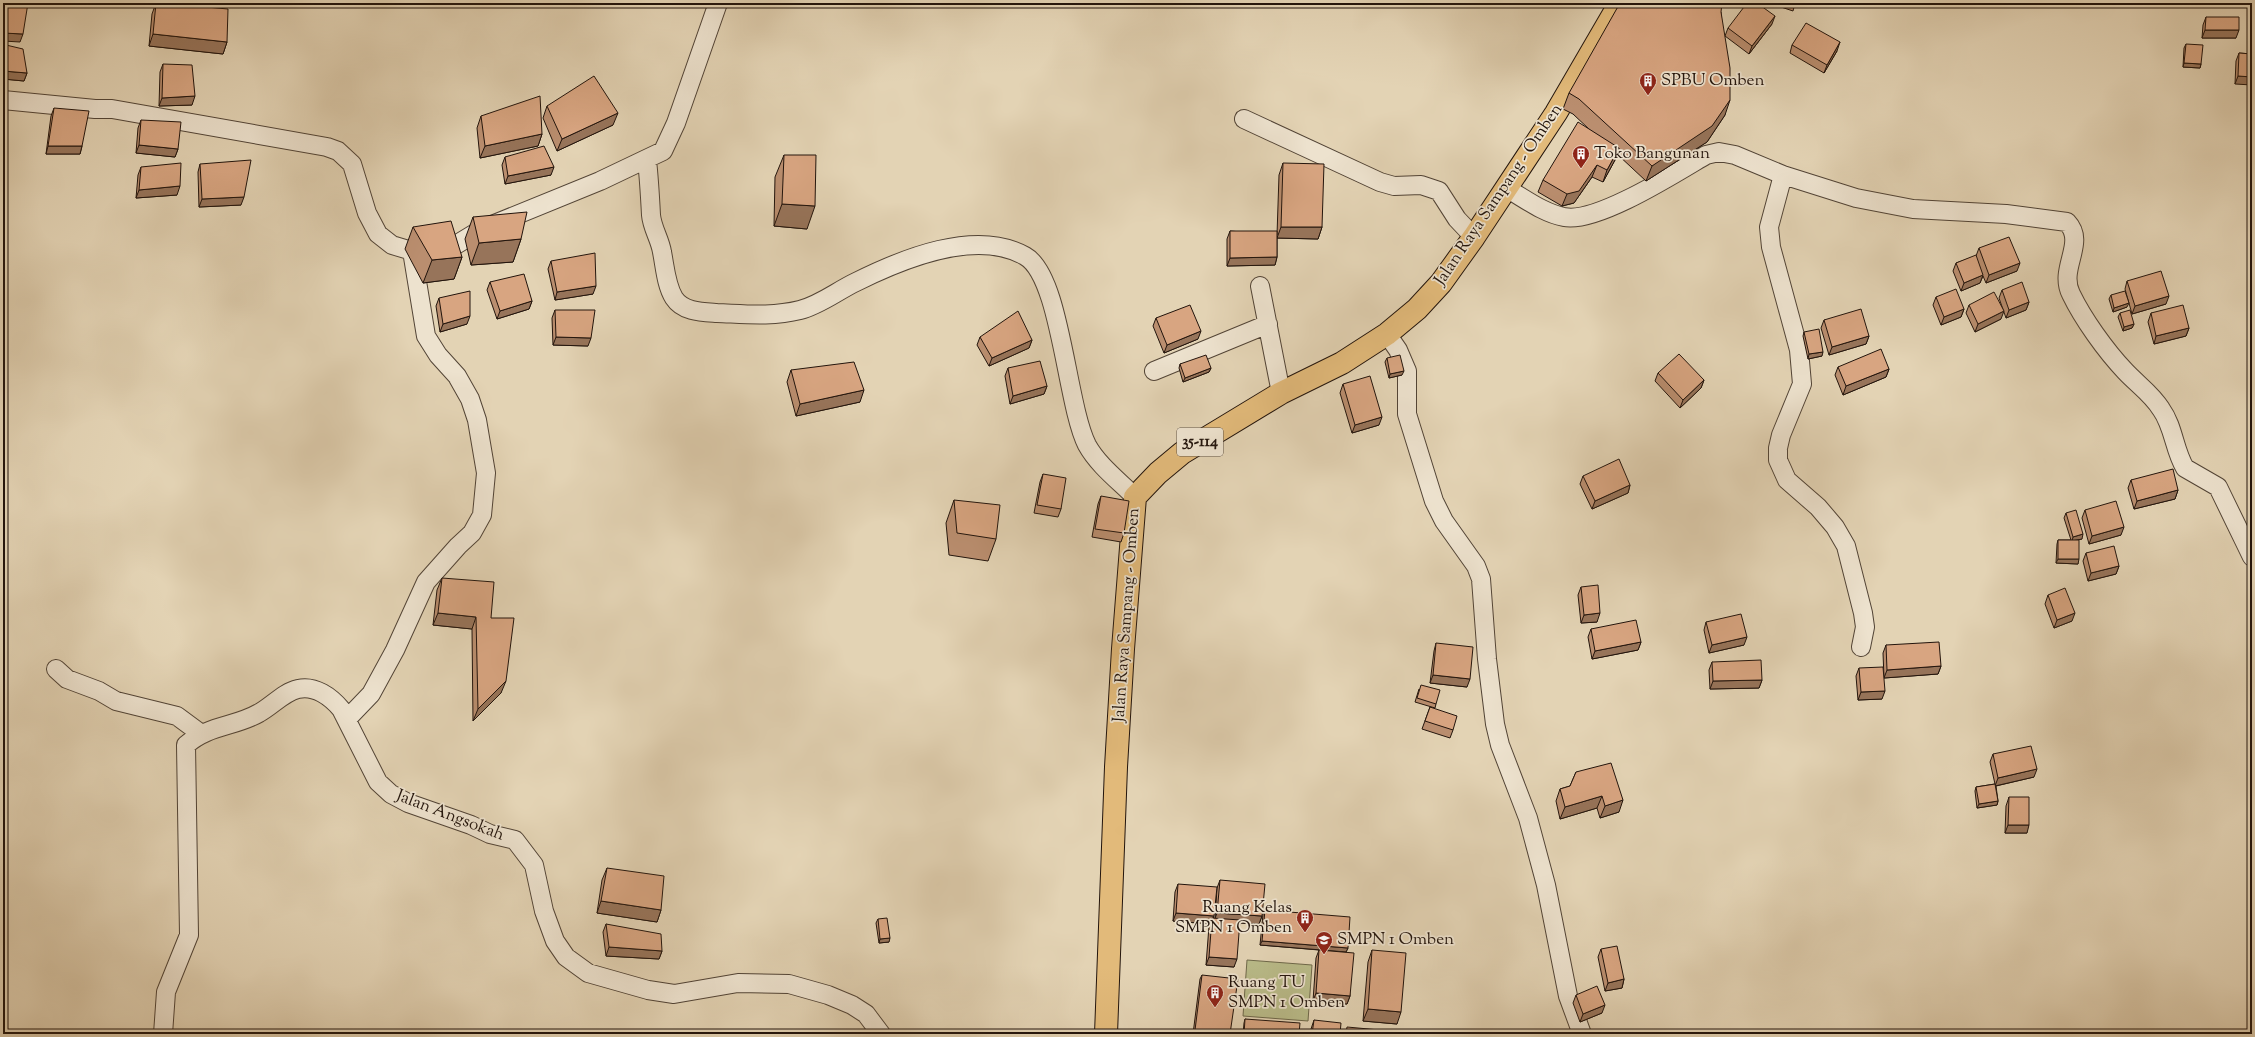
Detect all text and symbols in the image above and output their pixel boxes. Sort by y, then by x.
place label: SPBU Omben [1661,69,1765,93]
building icon: SPBU Omben [1638,71,1658,96]
street label: Jalan Raya Sampang - Omben [1428,99,1569,292]
place label: Toko Bangunan [1594,142,1710,166]
building icon: Toko Bangunan [1571,144,1591,169]
road number: 35-114 [1177,428,1223,456]
street label: Jalan Raya Sampang - Omben [1107,507,1146,724]
street label: Jalan Angsokah [392,784,508,848]
place label: Ruang Kelas SMPN 1 Omben [1175,896,1292,940]
building icon: Ruang Kelas SMPN 1 Omben [1295,908,1315,933]
place label: SMPN 1 Omben [1337,928,1454,952]
school or university icon: SMPN 1 Omben [1314,930,1334,955]
place label: Ruang TU SMPN 1 Omben [1228,971,1345,1015]
building icon: Ruang TU SMPN 1 Omben [1205,983,1225,1008]

